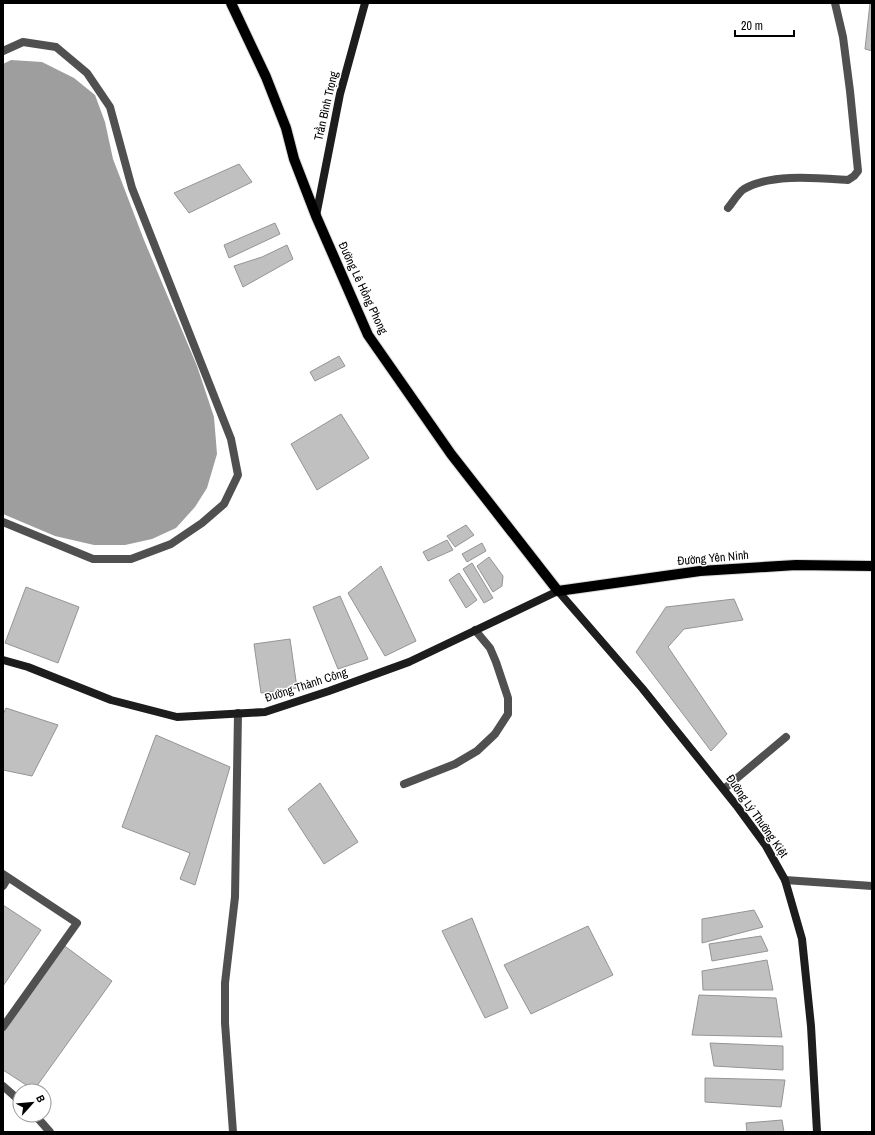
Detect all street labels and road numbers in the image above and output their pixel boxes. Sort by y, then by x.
street label: Trần Bình Trọng [310,69,342,142]
street label: Đường Lê Hồng Phong [335,239,392,337]
street label: Đường Yên Ninh [677,547,749,569]
street label: Đường Thành Công [263,664,350,706]
street label: Đường Lý Thường Kiệt [722,771,792,861]

